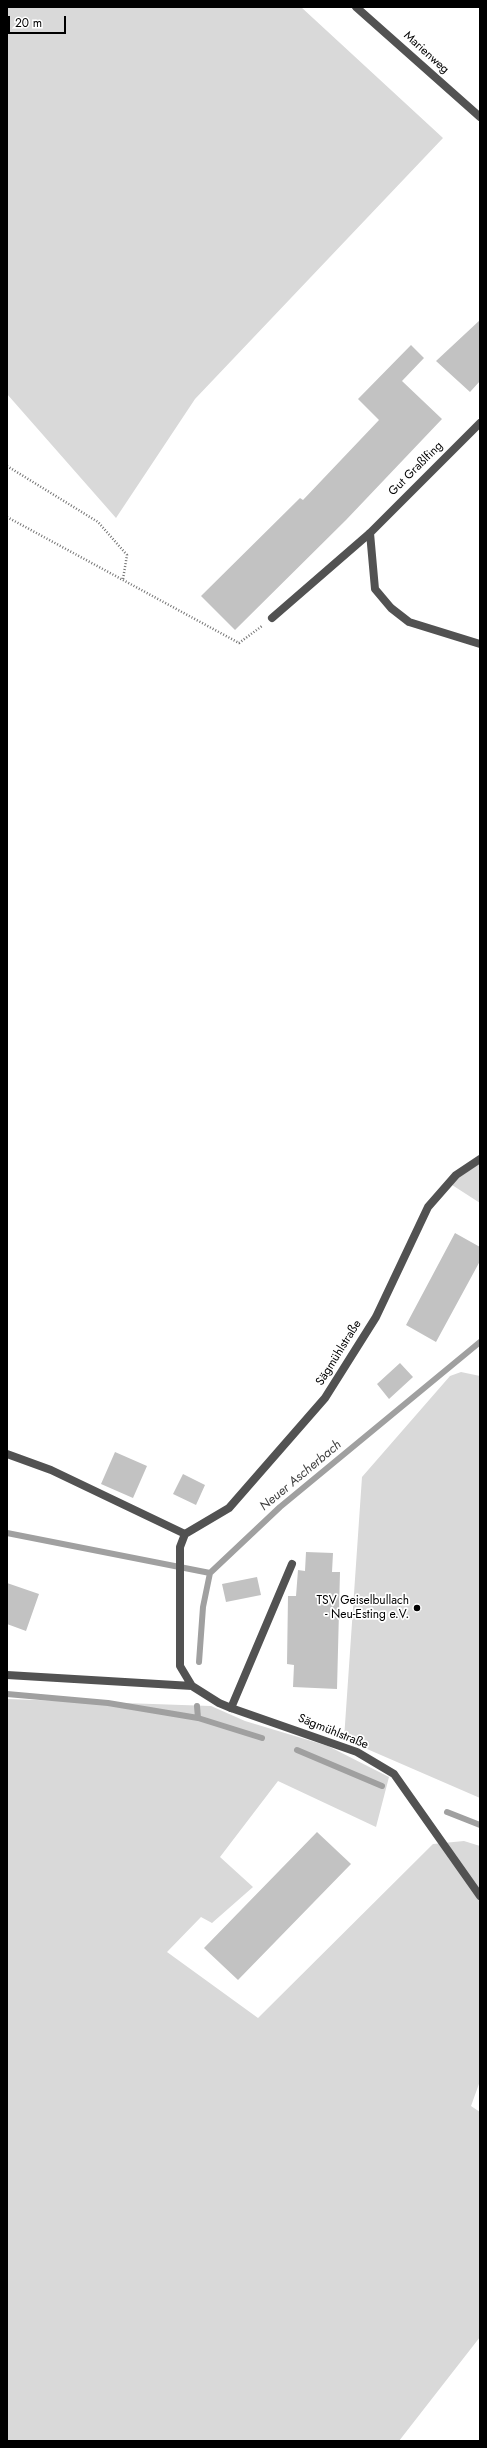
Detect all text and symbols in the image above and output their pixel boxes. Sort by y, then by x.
scale bar [10,8,68,34]
text: 20 m [15,14,42,32]
street label: Marienweg [400,29,452,77]
street label: Gut Graßlfing [386,439,446,499]
street label: Sägmühlstraße [313,1318,365,1388]
water label: Neuer Ascherbach [257,1437,345,1515]
place label: TSV Geiselbullach - Neu-Esting e.V. [316,1594,409,1622]
marker: TSV Geiselbullach - Neu-Esting e.V. [412,1603,422,1613]
street label: Sägmühlstraße [296,1711,370,1753]

